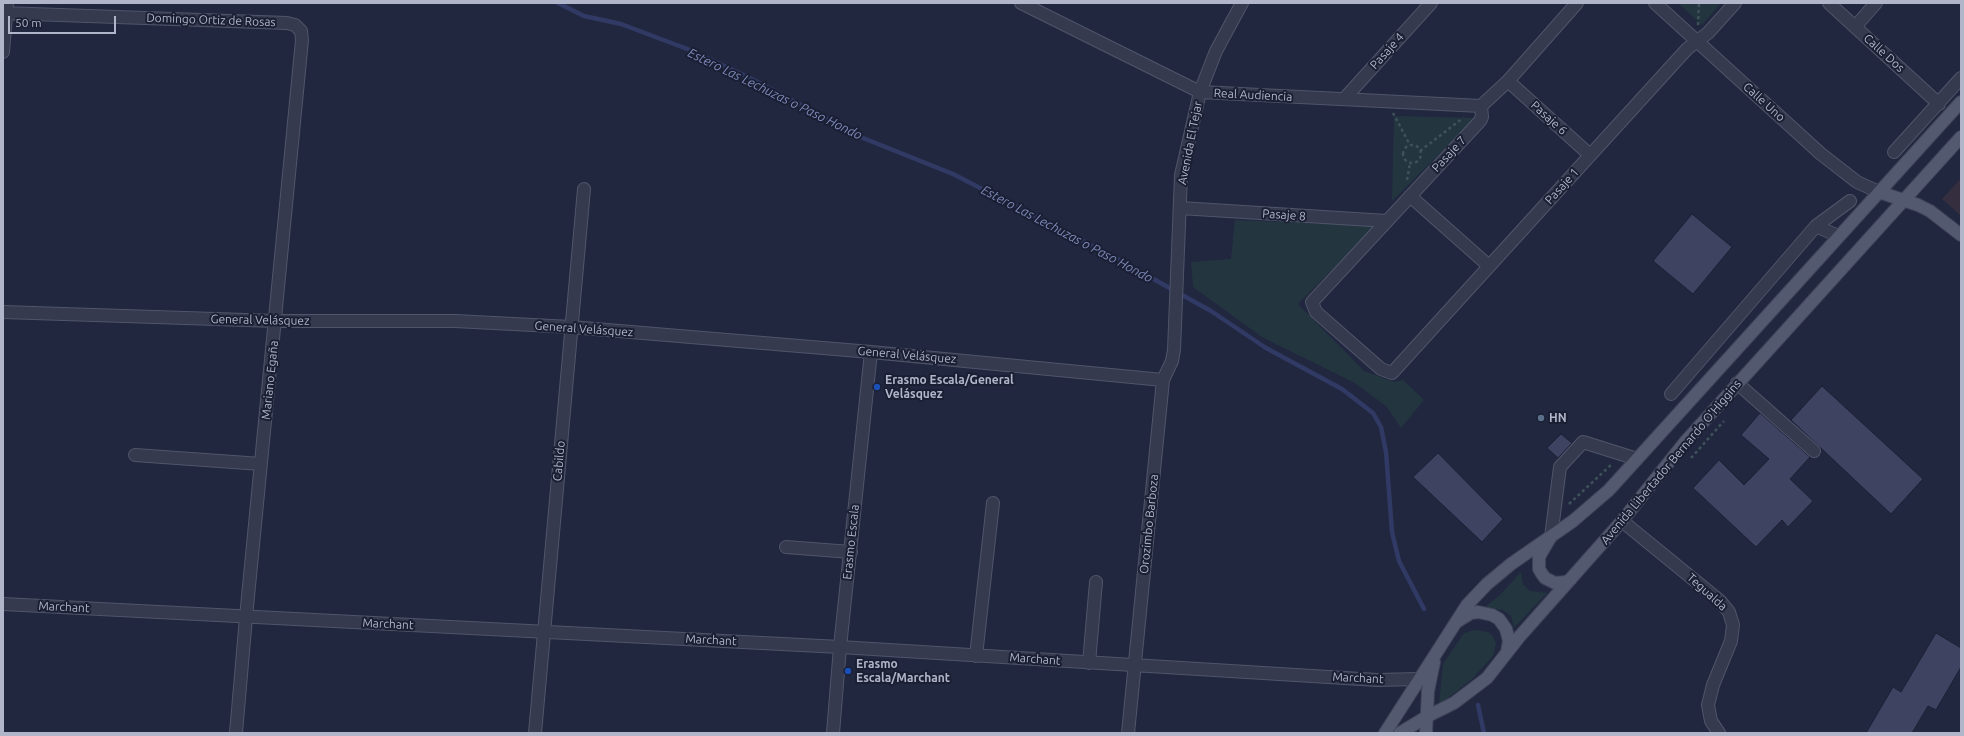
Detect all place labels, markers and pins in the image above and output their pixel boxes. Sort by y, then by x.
place label: Erasmo Escala/General Velásquez [885,373,1014,401]
marker: Erasmo Escala/General Velásquez [872,382,882,392]
place label: HN [1549,411,1567,425]
marker: HN [1536,413,1546,423]
place label: Erasmo Escala/Marchant [856,657,950,685]
marker: Erasmo Escala/Marchant [843,666,853,676]

